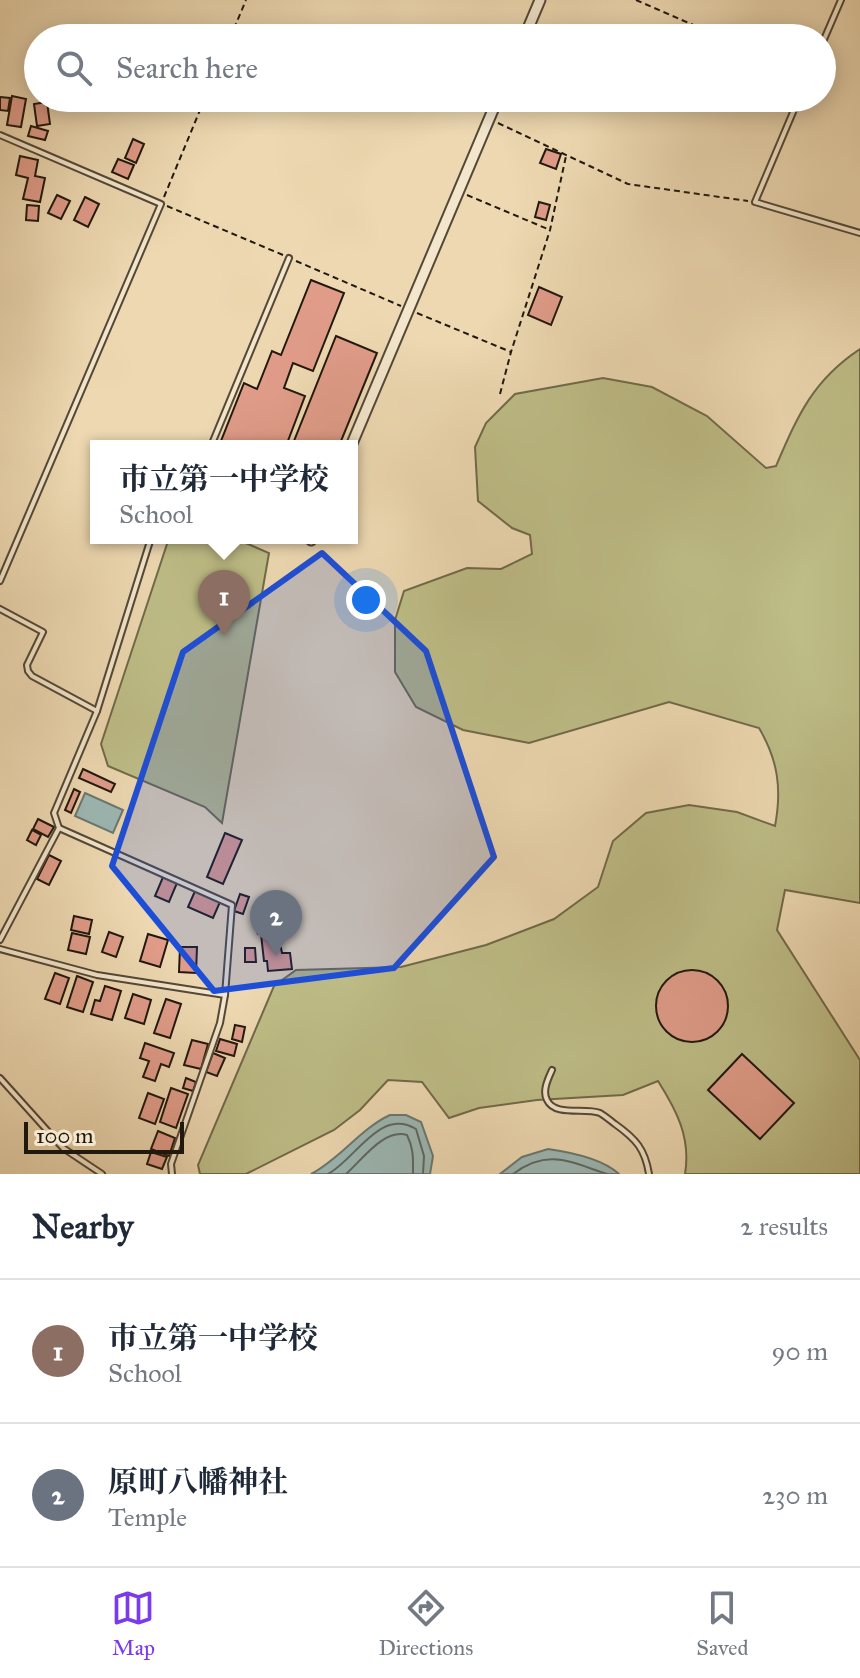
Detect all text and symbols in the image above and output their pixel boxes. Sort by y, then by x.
search box [24,24,836,112]
icon: search [52,46,96,90]
text: Search here [116,50,258,86]
popup [90,440,358,544]
text: 市立第一中学校 [119,461,329,497]
text: School [119,498,193,530]
pin: 1 [198,570,250,636]
your location [346,580,386,620]
pin: 2 [250,890,302,956]
scale bar [24,1118,184,1154]
text: 100 m [36,1122,93,1149]
text: Nearby [32,1206,134,1247]
text: 2 results [740,1210,828,1242]
text: 市立第一中学校 [108,1320,318,1356]
text: 1 [53,1335,63,1367]
text: 90 m [771,1335,828,1367]
text: School [108,1357,182,1389]
text: 原町八幡神社 [108,1464,288,1500]
text: 2 [52,1479,64,1511]
text: 230 m [762,1479,828,1511]
text: Temple [108,1501,187,1533]
tab: Map [111,1586,155,1661]
tab: Directions [378,1586,473,1661]
tab: Saved [696,1586,748,1661]

